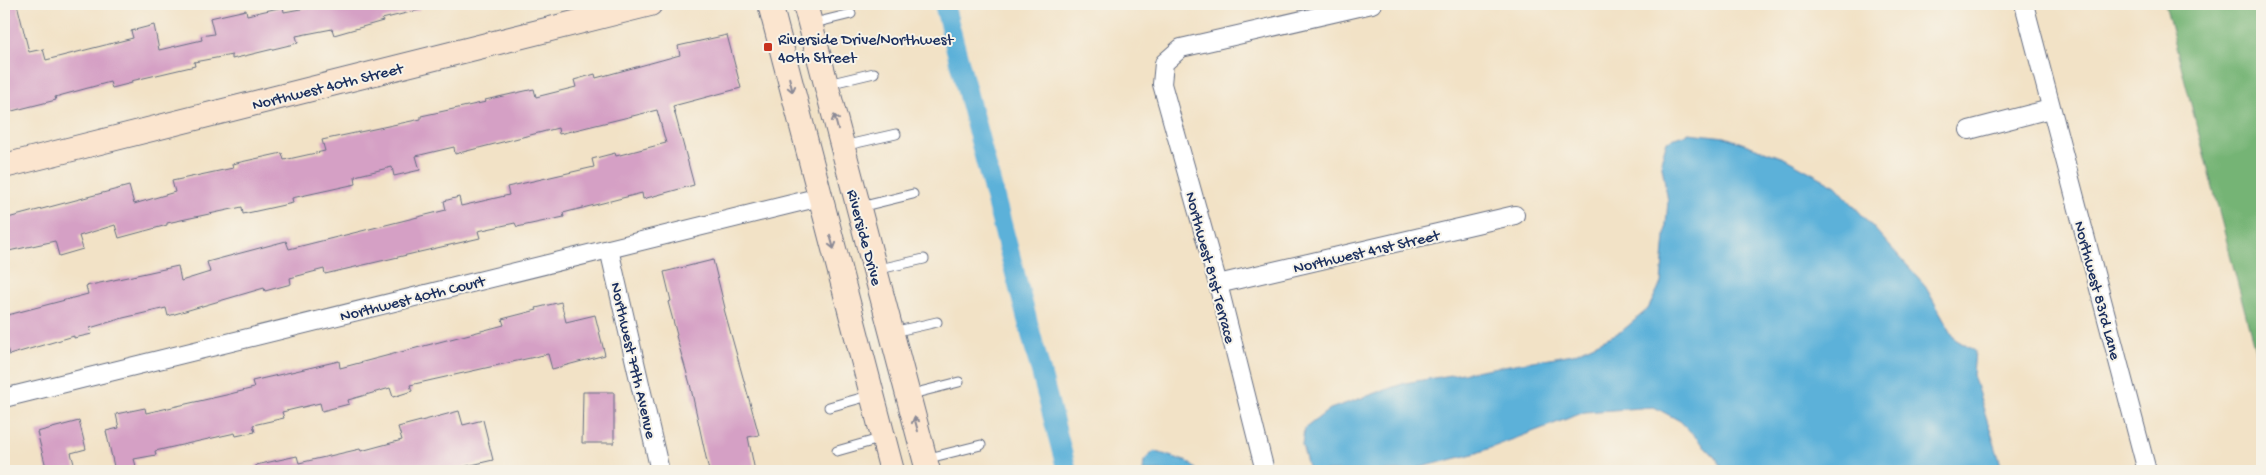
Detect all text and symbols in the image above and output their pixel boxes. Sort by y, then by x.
place label: Riverside Drive/Northwest 40th Street [778,32,954,69]
marker: Riverside Drive/Northwest 40th Street [762,41,774,53]
street label: Northwest 40th Street [251,60,407,116]
one-way arrow [787,76,797,92]
one-way arrow [831,115,840,131]
street label: Riverside Drive [841,188,885,289]
street label: Northwest 81st Terrace [1179,190,1238,346]
street label: Northwest 83rd Lane [2068,219,2123,363]
street label: Northwest 41st Street [1292,227,1443,279]
one-way arrow [828,234,837,250]
street label: Northwest 40th Court [338,273,489,328]
street label: Northwest 79th Avenue [604,281,659,441]
one-way arrow [910,417,920,433]

